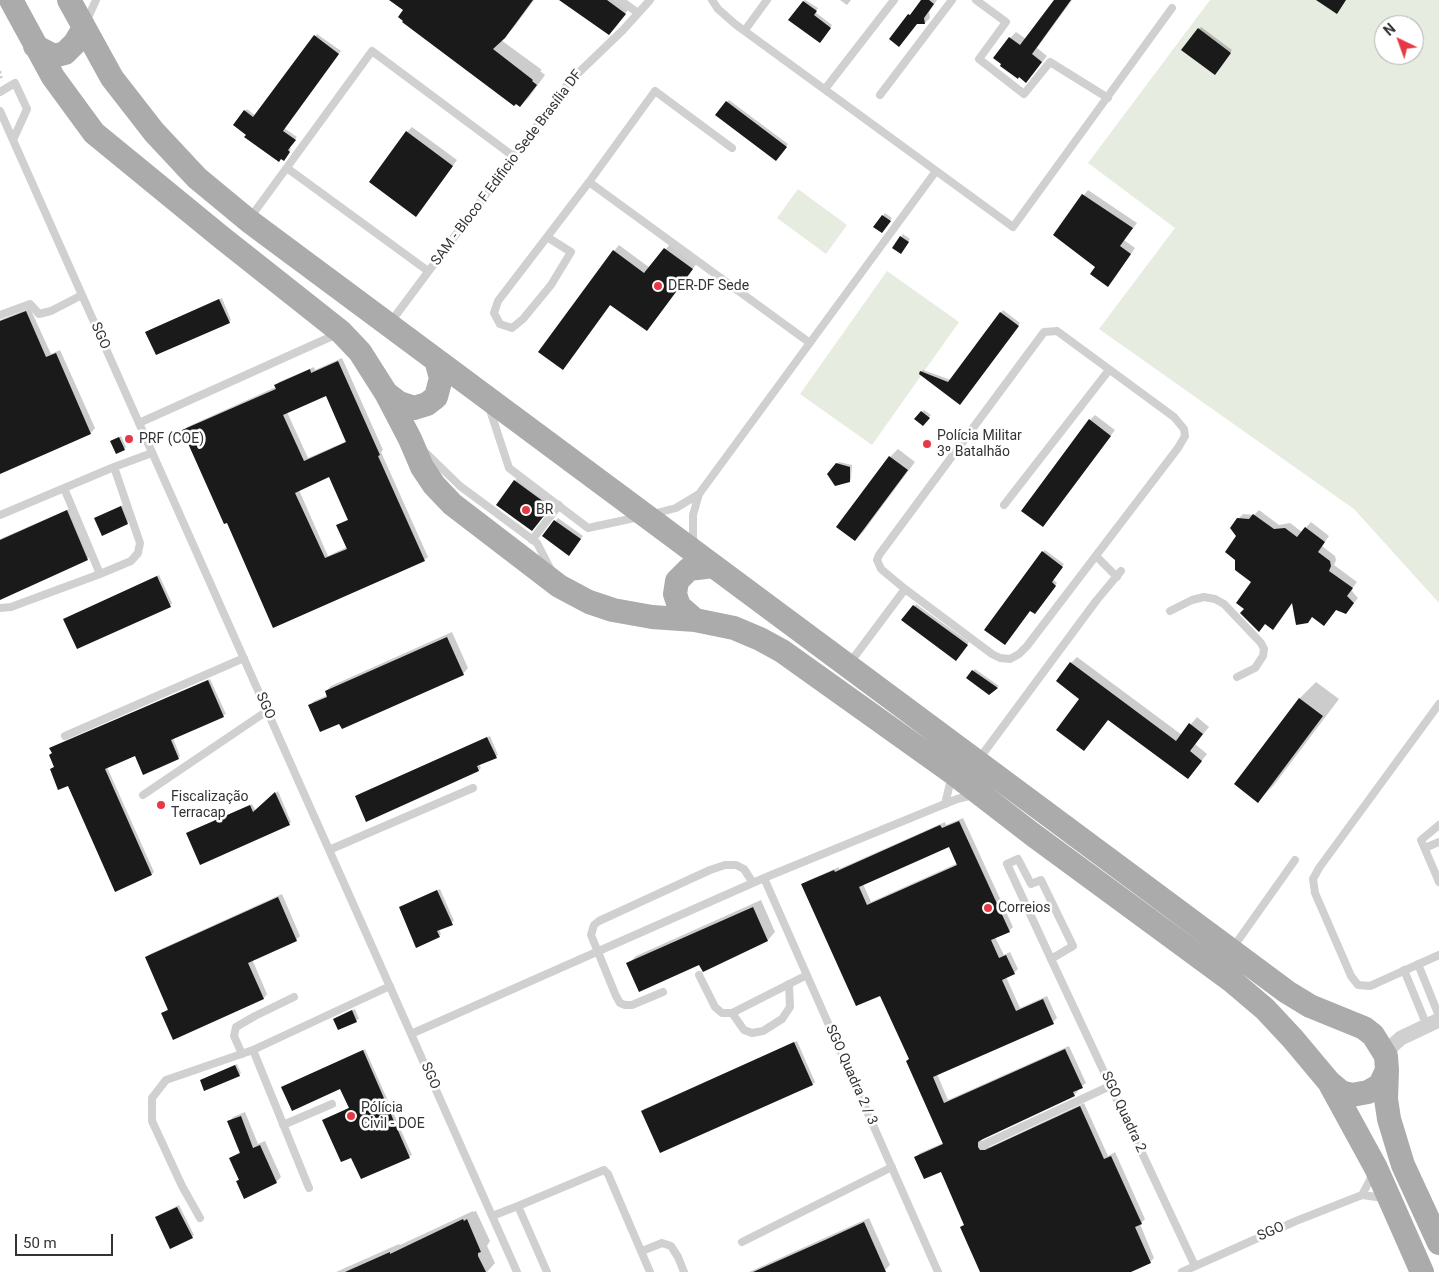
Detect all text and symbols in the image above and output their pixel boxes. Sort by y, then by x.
north arrow [1374,15,1424,65]
text: N [1381,20,1399,39]
street label: SAM - Bloco F Edificio Sede Brasília DF [428,67,586,269]
place label: DER-DF Sede [668,278,749,294]
marker: DER-DF Sede [652,280,664,292]
street label: SGO [87,320,113,352]
place label: Polícia Militar 3º Batalhão [937,428,1022,461]
place label: PRF (COE) [139,431,204,447]
marker: PRF (COE) [123,433,135,445]
marker: Polícia Militar 3º Batalhão [921,438,933,450]
place label: BR [536,502,553,518]
marker: BR [520,504,532,516]
street label: SGO [252,690,278,722]
place label: Fiscalização Terracap [171,789,249,822]
marker: Fiscalização Terracap [155,799,167,811]
place label: Correios [998,900,1050,916]
marker: Correios [982,902,994,914]
street label: SGO Quadra 2 / 3 [821,1022,881,1128]
street label: SGO [417,1060,443,1092]
street label: SGO Quadra 2 [1097,1069,1149,1155]
place label: Pólícia Civil - DOE [361,1100,425,1132]
marker: Pólícia Civil - DOE [345,1110,357,1122]
street label: SGO [1255,1219,1287,1245]
scale bar [18,1224,115,1256]
text: 50 m [23,1234,57,1252]

